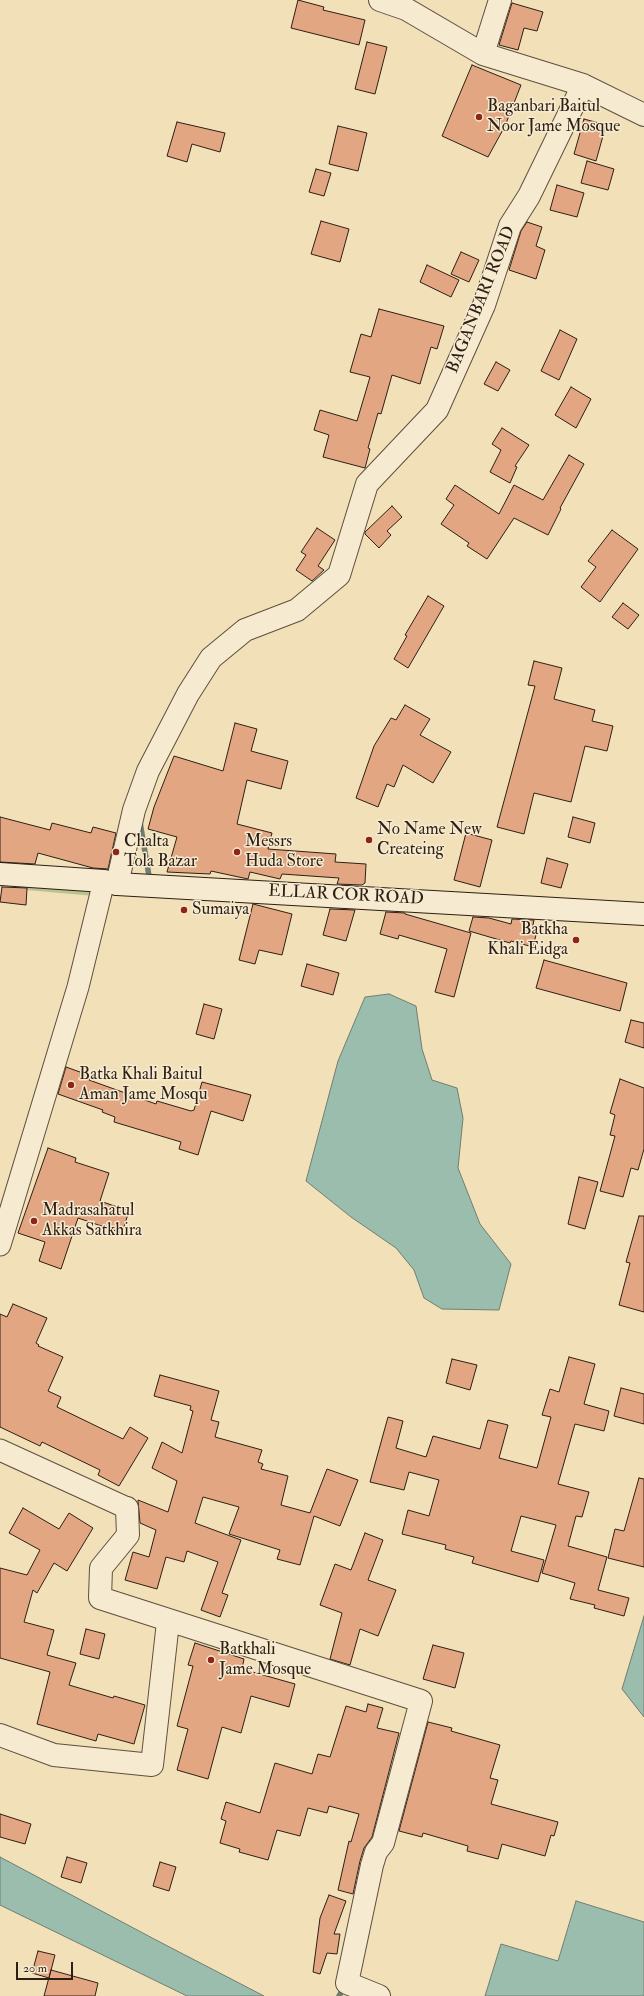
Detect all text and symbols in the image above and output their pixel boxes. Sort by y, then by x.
place label: Baganbari Baitul Noor Jame Mosque [487,97,620,137]
marker: Baganbari Baitul Noor Jame Mosque [474,112,484,122]
street label: BAGANBARI ROAD [443,224,521,376]
place label: No Name New Createing [377,820,482,860]
place label: Chalta Tola Bazar [124,832,197,872]
place label: Messrs Huda Store [245,832,323,872]
marker: No Name New Createing [364,835,374,845]
marker: Chalta Tola Bazar [111,847,121,857]
marker: Messrs Huda Store [232,847,242,857]
street label: ELLAR COR ROAD [268,882,424,910]
place label: Sumaiya [192,900,249,920]
marker: Sumaiya [179,905,189,915]
place label: Batkha Khali Eidga [487,920,568,960]
marker: Batkha Khali Eidga [571,935,581,945]
place label: Batka Khali Baitul Aman Jame Mosqu [79,1065,207,1105]
marker: Batka Khali Baitul Aman Jame Mosqu [66,1080,76,1090]
place label: Madrasahatul Akkas Satkhira [42,1201,142,1241]
marker: Madrasahatul Akkas Satkhira [29,1216,39,1226]
place label: Batkhali Jame Mosque [219,1640,311,1680]
marker: Batkhali Jame Mosque [206,1655,216,1665]
scale bar [18,1954,75,1980]
text: 20 m [23,1961,47,1976]

